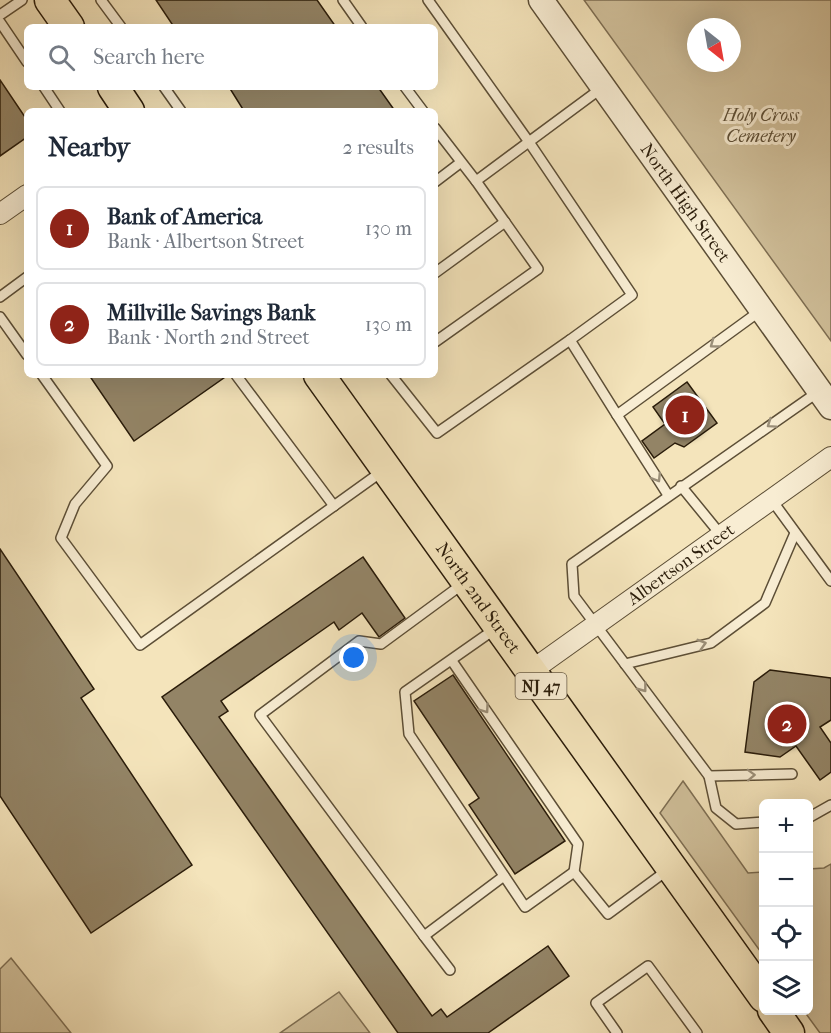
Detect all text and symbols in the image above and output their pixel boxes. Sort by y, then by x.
north arrow [687,18,741,72]
search box [24,24,438,90]
icon: search [45,41,78,74]
text: Search here [93,44,205,70]
park label: Holy Cross Cemetery [722,105,800,147]
text: Nearby [48,132,130,163]
text: 2 results [343,136,414,159]
street label: North High Street [636,139,735,267]
text: Bank of America [107,204,262,230]
text: 1 [66,217,73,240]
text: 130 m [365,217,412,240]
text: Bank · Albertson Street [107,230,304,253]
text: Millville Savings Bank [107,300,315,326]
text: 2 [64,313,75,336]
text: 130 m [365,313,412,336]
text: Bank · North 2nd Street [107,326,310,349]
one-way arrow [710,337,721,348]
pin: 1 [666,392,704,438]
one-way arrow [767,417,778,428]
one-way arrow [650,472,662,482]
street label: Albertson Street [622,519,739,610]
street label: North 2nd Street [432,538,526,658]
one-way arrow [697,639,707,652]
your location [339,643,368,672]
road number: NJ 47 [516,673,566,699]
one-way arrow [636,682,647,693]
one-way arrow [478,702,489,713]
pin: 2 [768,702,806,746]
one-way arrow [746,769,755,781]
map controls [759,799,813,1015]
button: + [759,799,813,853]
button: − [759,853,813,907]
button: locate [759,907,813,961]
button: layers [759,961,813,1015]

